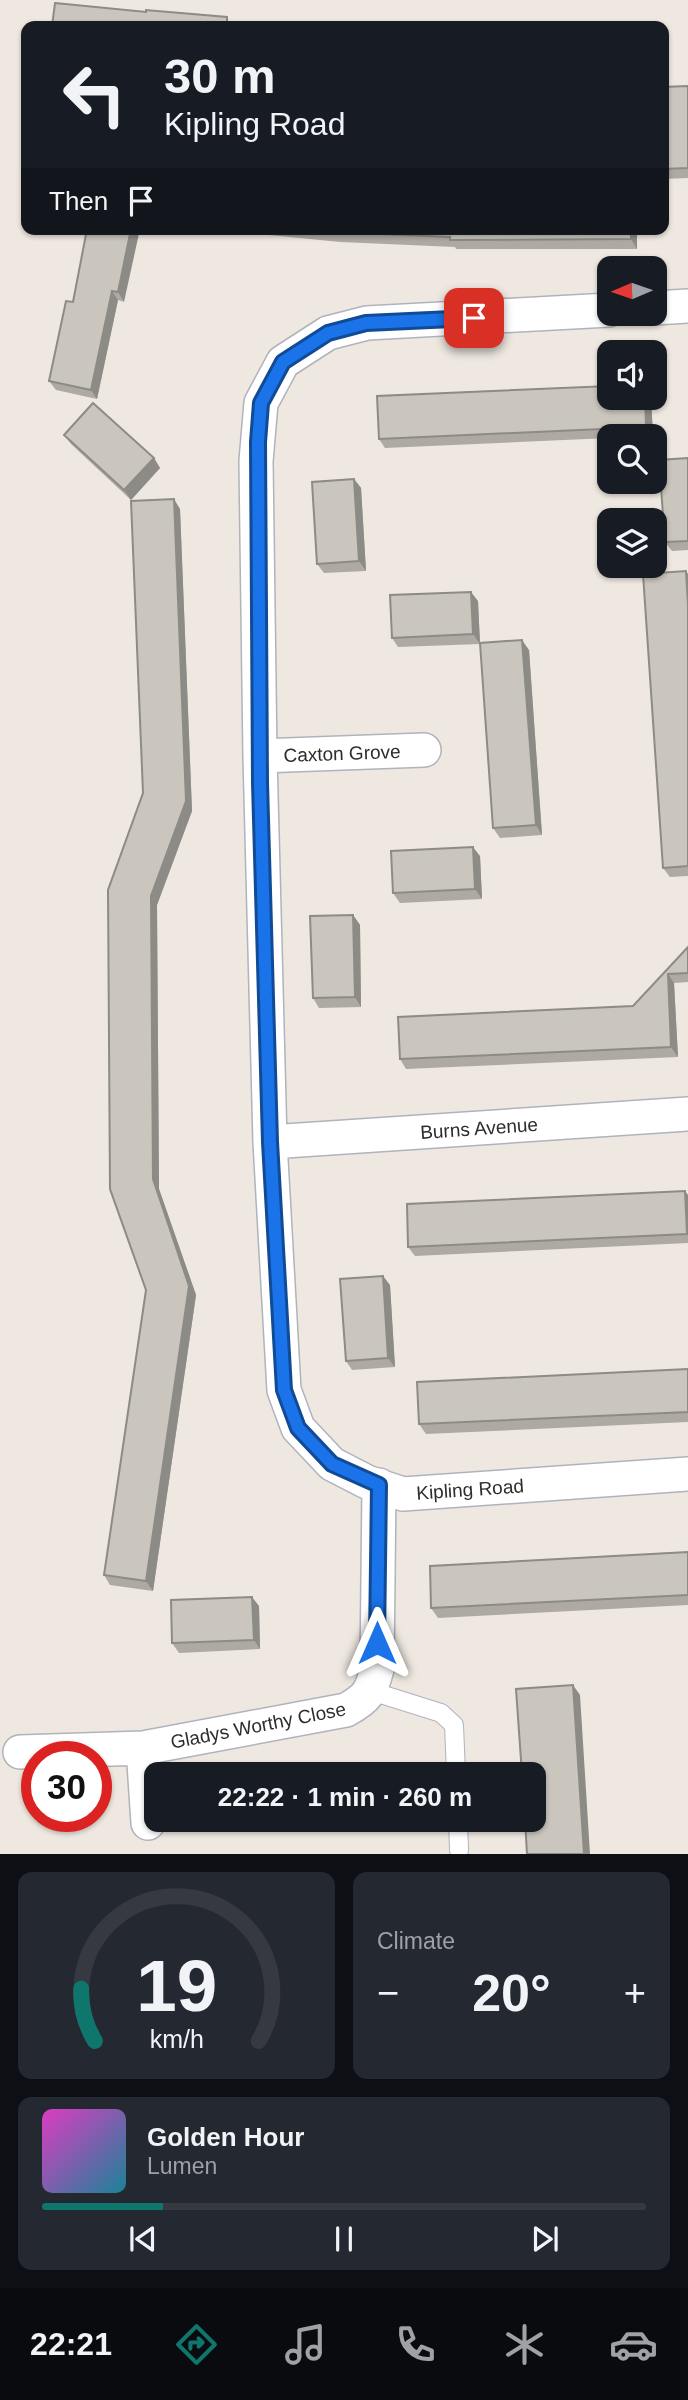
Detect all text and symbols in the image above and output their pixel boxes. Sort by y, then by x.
icon: left [49,49,140,140]
text: 30 m [164,49,276,103]
text: Kipling Road [164,106,345,142]
icon: arrive [122,182,160,220]
text: Then [49,186,108,216]
north arrow [597,256,667,326]
map controls [597,256,667,578]
pin [444,288,504,348]
icon: arrive [455,299,493,337]
button: sound [597,340,667,410]
button: search [597,424,667,494]
button: layers [597,508,667,578]
street label: Caxton Grove [283,741,401,766]
street label: Burns Avenue [419,1114,539,1143]
street label: Kipling Road [416,1475,525,1504]
position arrow [340,1606,414,1680]
street label: Gladys Worthy Close [169,1698,348,1753]
speed limit sign: 30 [21,1741,112,1832]
text: 22:22 · 1 min · 260 m [218,1782,472,1812]
text: Climate [377,1928,455,1954]
text: 19 [136,1946,217,2027]
text: 20° [472,1964,551,2022]
text: − [377,1972,399,2014]
text: + [624,1972,646,2014]
text: km/h [149,2025,204,2053]
text: Golden Hour [147,2122,304,2152]
text: Lumen [147,2153,217,2179]
icon: previous [124,2220,162,2258]
icon: pause [325,2220,363,2258]
icon: next [526,2220,564,2258]
icon: directions [172,2320,221,2369]
icon: music [281,2320,330,2369]
icon: phone [391,2320,440,2369]
icon: climate [500,2320,549,2369]
icon: car [609,2320,658,2369]
text: 22:21 [30,2326,112,2362]

